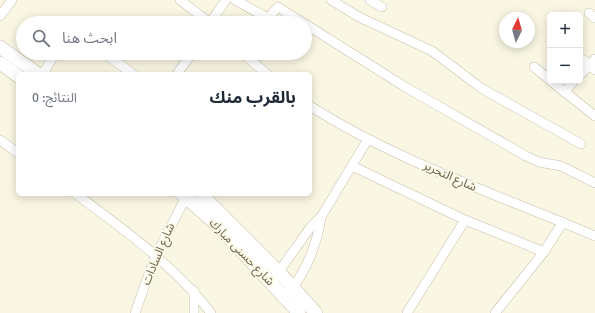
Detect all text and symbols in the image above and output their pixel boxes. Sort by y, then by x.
north arrow [499,12,535,48]
map controls [547,12,583,84]
button: + [547,12,583,48]
search box [16,16,312,60]
icon: search [30,27,52,49]
text: ابحث هنا [62,29,117,47]
button: − [547,48,583,84]
text: بالقرب منك [209,87,296,108]
text: النتائج: 0 [32,90,77,106]
street label: شارع التحرير [419,158,479,196]
street label: شارع حسنى مبارك [205,216,277,290]
street label: شارع السادات [139,221,179,288]

